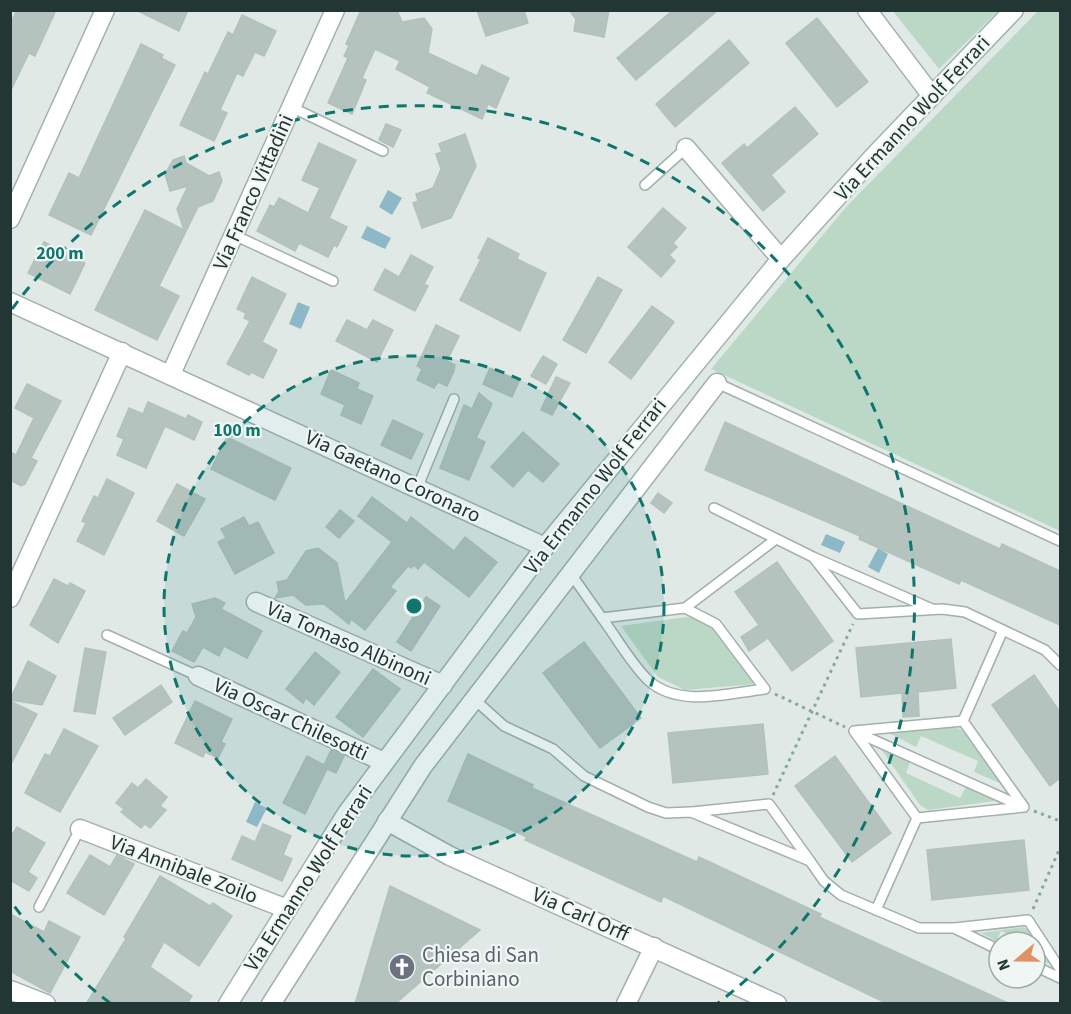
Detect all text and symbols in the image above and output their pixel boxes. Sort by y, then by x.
street label: Via Ermanno Wolf Ferrari [827,28,997,208]
street label: Via Franco Vittadini [205,109,301,275]
text: 200 m [36,241,84,266]
street label: Via Ermanno Wolf Ferrari [516,391,674,581]
text: 100 m [213,418,261,443]
street label: Via Gaetano Coronaro [300,422,486,530]
street label: Via Tomaso Albinoni [262,593,436,693]
centre of rings [404,596,424,616]
street label: Via Oscar Chilesotti [209,670,373,768]
street label: Via Ermanno Wolf Ferrari [236,779,380,977]
street label: Via Annibale Zoilo [106,827,262,911]
street label: Via Carl Orff [528,879,635,949]
north arrow [987,930,1047,990]
place label: Chiesa di San Corbiniano [422,940,539,994]
church icon: Chiesa di San Corbiniano [387,952,417,982]
text: N [992,956,1016,974]

